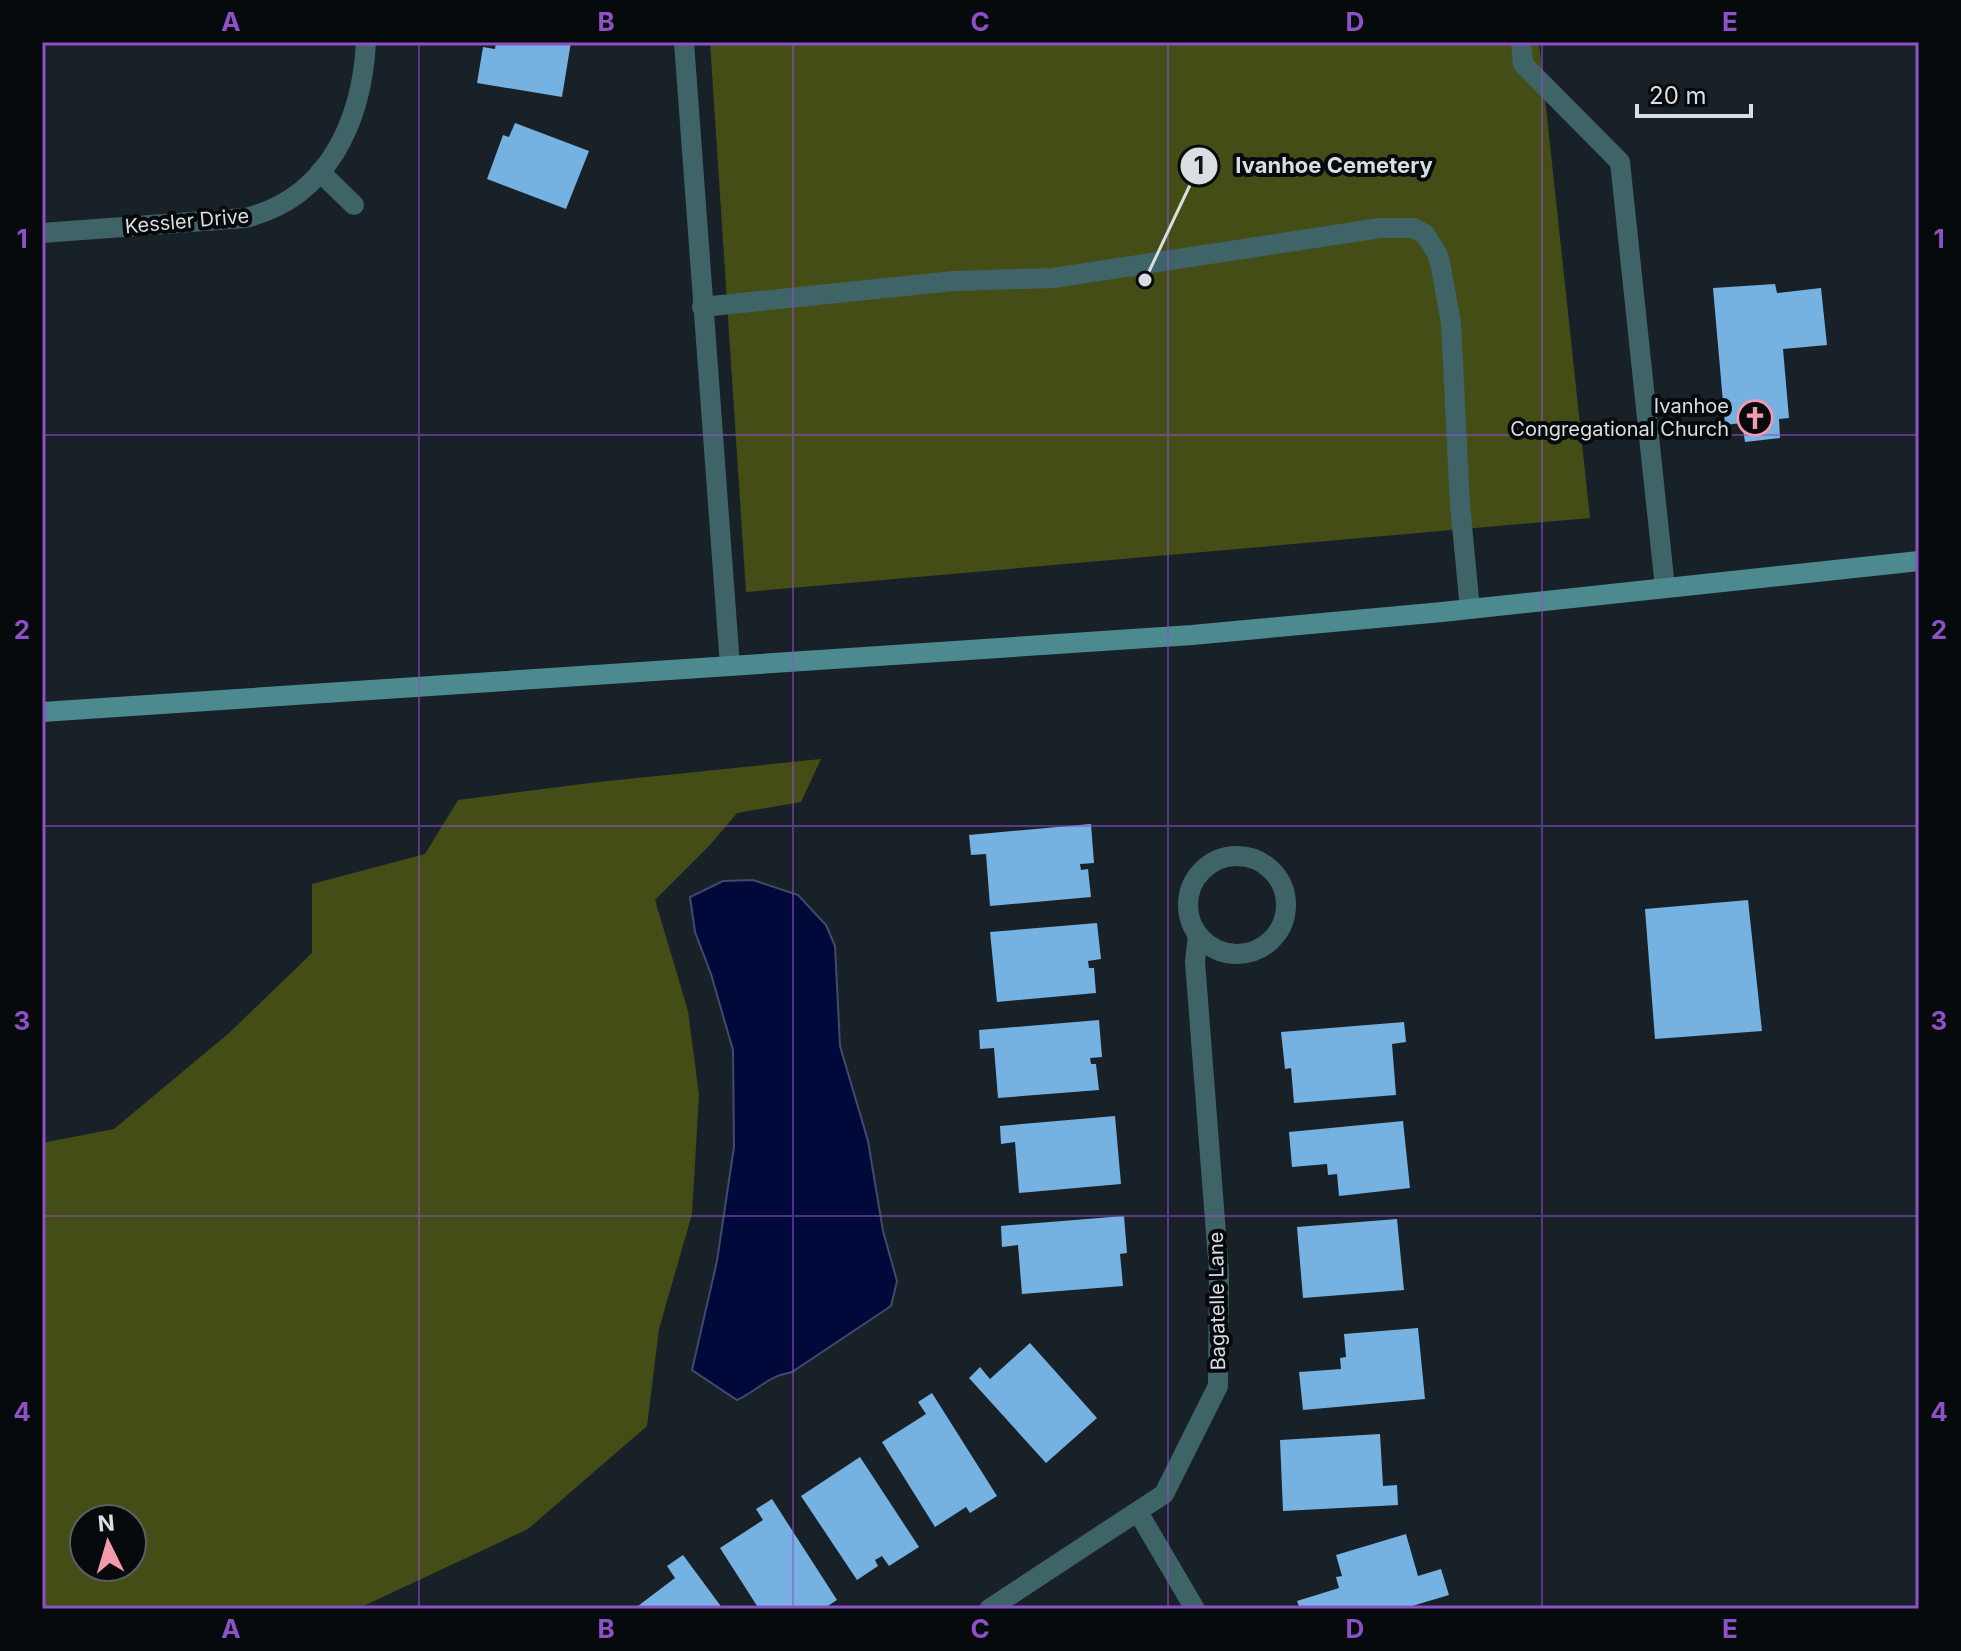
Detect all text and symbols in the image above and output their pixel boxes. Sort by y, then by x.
text: A [221,6,241,37]
text: B [597,6,615,37]
text: C [970,6,990,37]
text: D [1346,6,1364,37]
text: E [1722,6,1738,37]
scale bar [1637,68,1751,118]
text: 20 m [1649,81,1707,110]
callout: Ivanhoe Cemetery [1179,143,1449,189]
text: 1 [1194,151,1204,180]
text: Ivanhoe Cemetery [1235,152,1433,178]
street label: Kessler Drive [124,204,250,238]
text: 1 [16,223,28,254]
text: 1 [1933,223,1945,254]
place label: Ivanhoe Congregational Church [1510,394,1729,441]
church icon: Ivanhoe Congregational Church [1736,399,1774,437]
text: 2 [14,614,30,645]
text: 2 [1931,614,1947,645]
text: 3 [14,1005,30,1036]
text: 3 [1931,1005,1947,1036]
street label: Bagatelle Lane [1204,1231,1230,1371]
text: 4 [13,1396,31,1427]
text: 4 [1930,1396,1948,1427]
north arrow [68,1503,148,1583]
text: N [97,1509,116,1537]
text: A [221,1613,241,1644]
text: B [597,1613,615,1644]
text: C [970,1613,990,1644]
text: D [1346,1613,1364,1644]
text: E [1722,1613,1738,1644]

